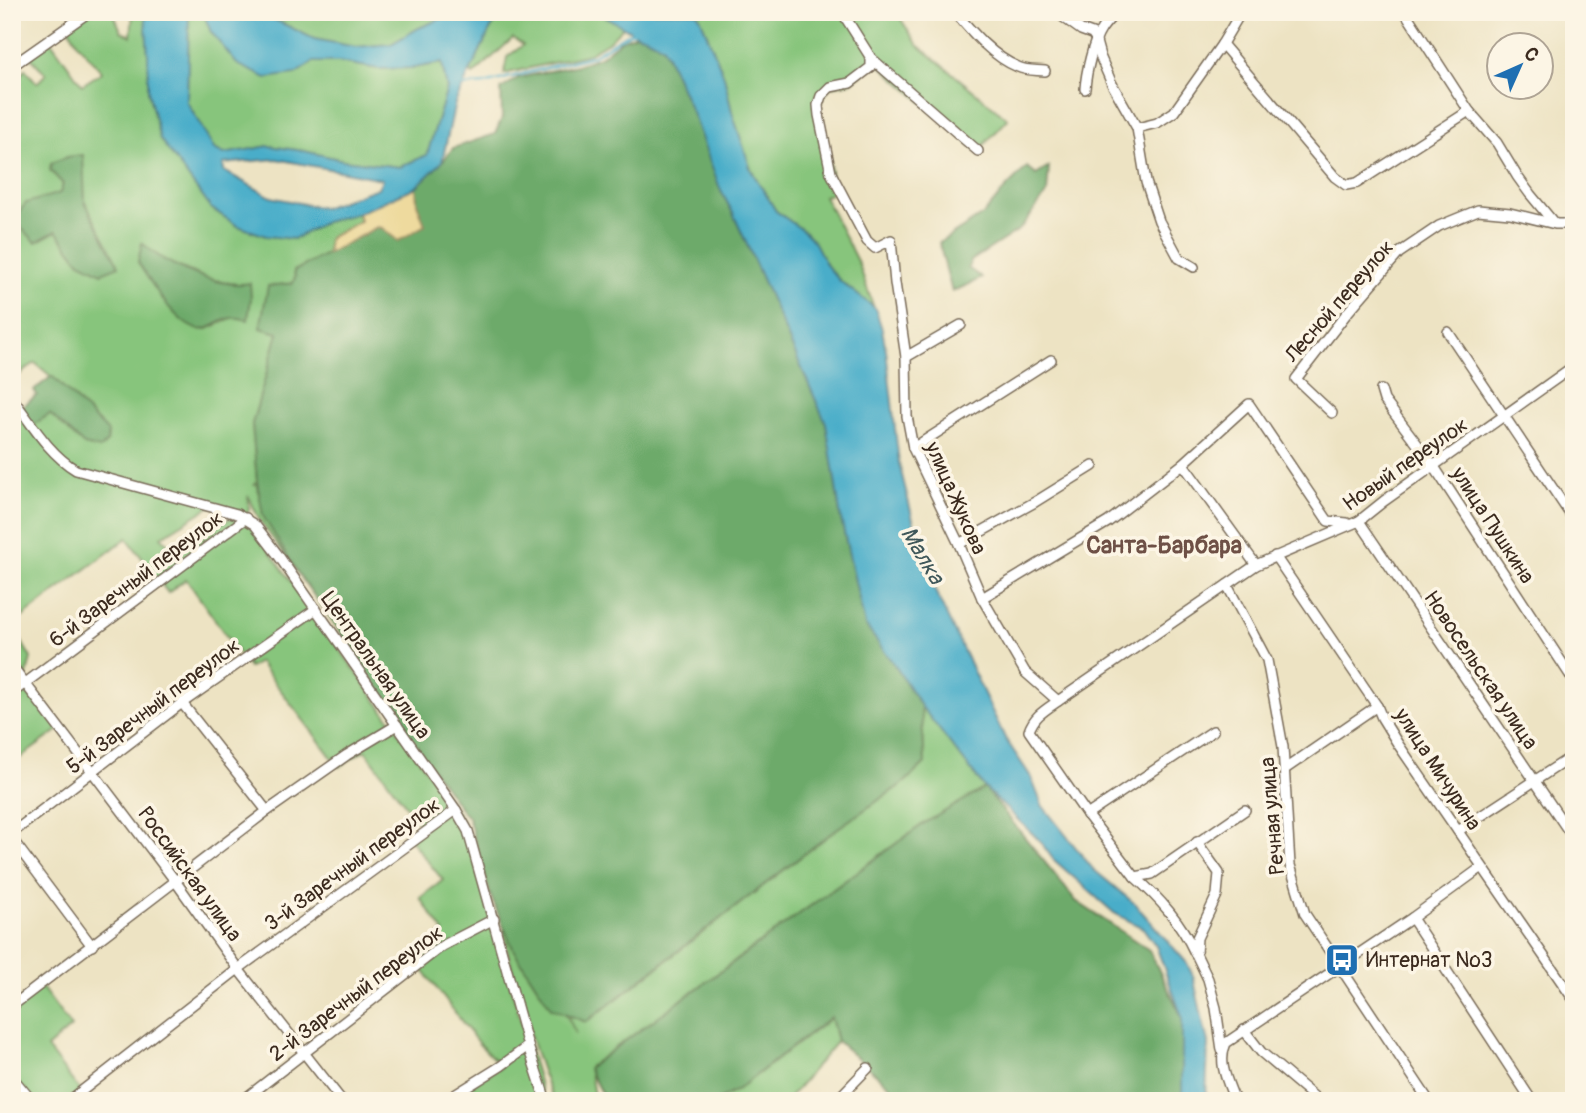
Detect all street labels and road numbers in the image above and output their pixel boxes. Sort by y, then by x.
street label: Лесной переулок [1278,234,1400,369]
street label: Новый переулок [1338,411,1473,517]
street label: улица Жукова [918,437,992,559]
street label: улица Пушкина [1444,461,1540,589]
street label: 6-й Заречный переулок [44,505,229,654]
street label: Центральная улица [315,586,436,744]
street label: Новосельская улица [1417,586,1544,755]
street label: 5-й Заречный переулок [61,632,246,780]
street label: улица Мичурина [1387,702,1487,835]
street label: Речная улица [1254,756,1291,876]
street label: 3-й Заречный переулок [259,791,446,937]
street label: Российская улица [132,801,248,947]
street label: 2-й Заречный переулок [264,919,449,1068]

